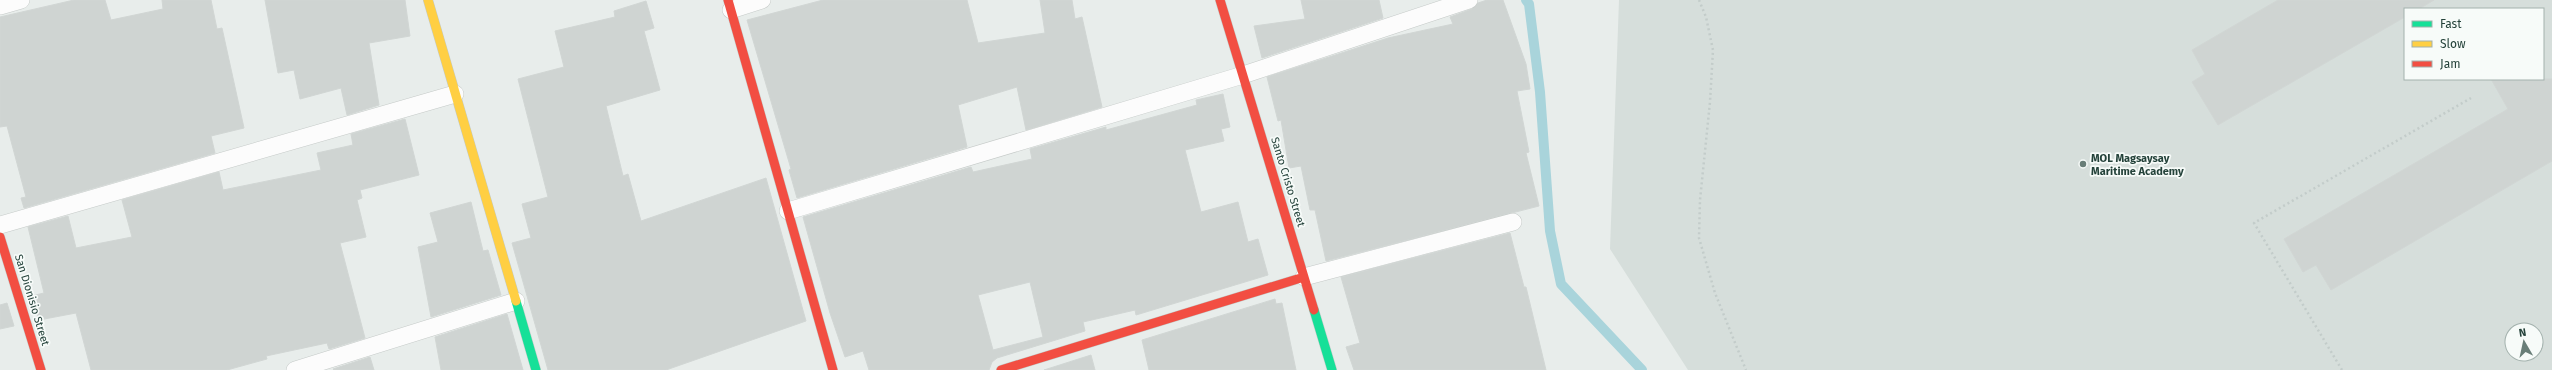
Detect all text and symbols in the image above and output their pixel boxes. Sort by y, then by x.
legend [2404,8,2544,80]
text: Fast [2440,17,2462,31]
text: Slow [2440,37,2466,51]
text: Jam [2440,57,2460,71]
street label: Santo Cristo Street [1268,136,1308,228]
place label: MOL Magsaysay Maritime Academy [2091,152,2184,178]
marker: MOL Magsaysay Maritime Academy [2078,159,2088,169]
street label: San Dionisio Street [12,253,52,347]
north arrow [2504,322,2544,362]
text: N [2518,326,2527,340]

